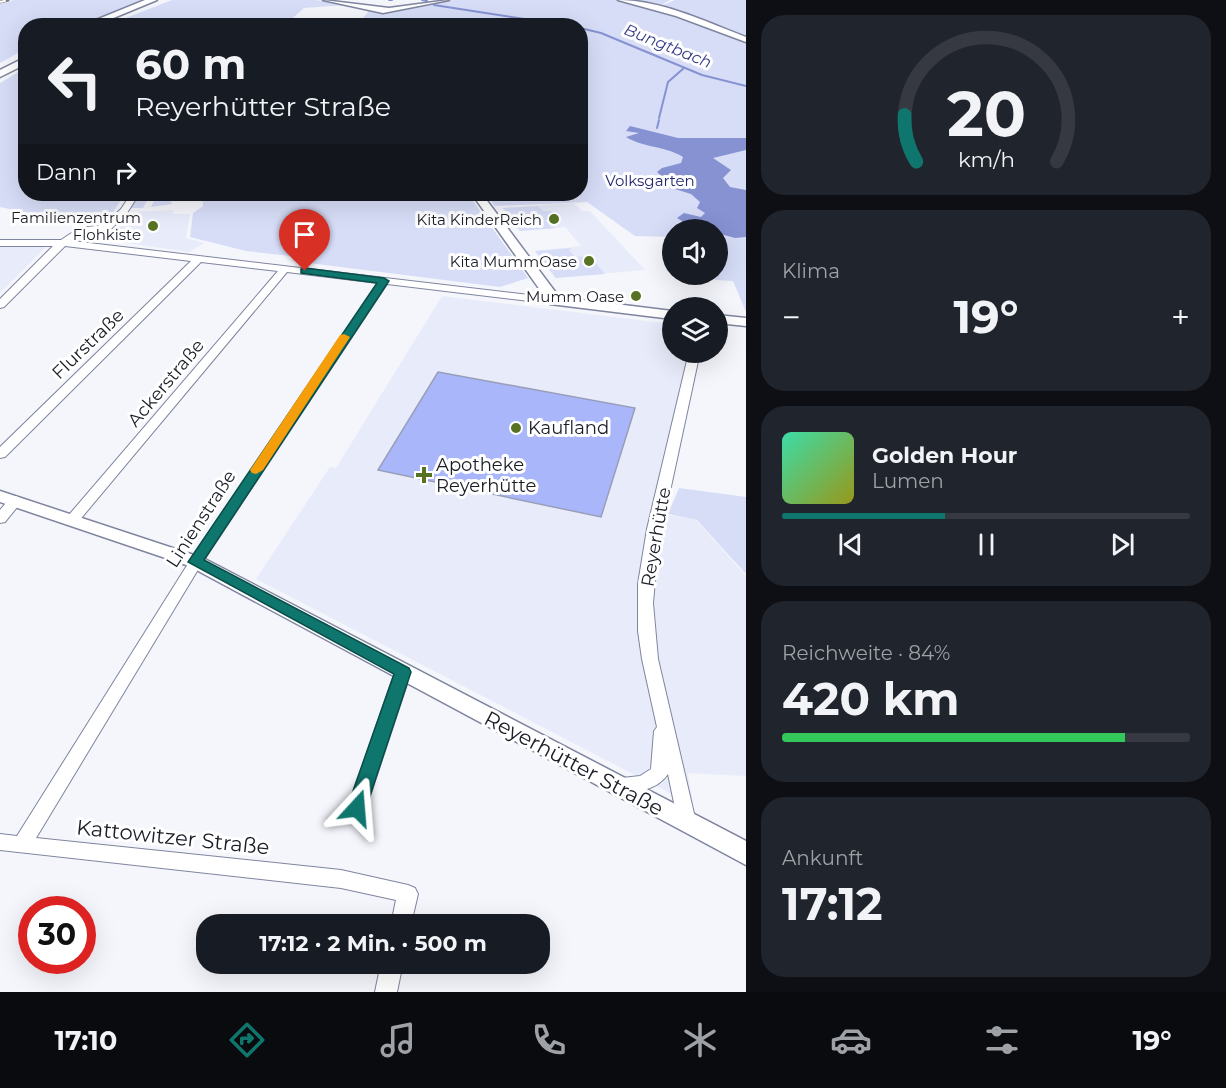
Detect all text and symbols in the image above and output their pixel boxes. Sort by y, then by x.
water label: Bungtbach [622,20,714,72]
text: 60 m [135,38,246,90]
icon: left [36,42,114,120]
text: 20 [946,76,1026,152]
text: Reyerhütter Straße [135,90,391,123]
text: km/h [957,147,1015,173]
icon: right [109,156,142,189]
text: Dann [36,159,97,186]
park label: Volksgarten [605,171,695,190]
place label: Familienzentrum Flohkiste [11,208,141,244]
pin [279,209,330,271]
place label: Kita KinderReich [417,210,542,229]
marker: Kita KinderReich [547,212,561,226]
icon: arrive [288,218,321,251]
marker: Familienzentrum Flohkiste [146,219,160,233]
map controls [662,219,728,363]
button: sound [662,219,728,285]
place label: Kita MummOase [450,252,577,271]
marker: Kita MummOase [582,254,596,268]
text: Klima [782,259,840,283]
place label: Mumm Oase [526,287,624,306]
marker: Mumm Oase [629,289,643,303]
text: 19° [953,289,1019,344]
button: layers [662,297,728,363]
text: − [782,297,801,337]
text: + [1171,297,1190,337]
street label: Flurstraße [47,304,129,384]
street label: Ackerstraße [123,335,209,431]
place label: Kaufland [528,417,609,439]
marker: Kaufland [509,421,523,435]
text: Golden Hour [872,442,1017,469]
place label: Apotheke Reyerhütte [436,454,536,497]
street label: Linienstraße [161,466,241,572]
marker: Apotheke Reyerhütte [417,468,431,482]
text: Lumen [872,469,944,493]
street label: Reyerhütte [636,486,676,588]
icon: previous [834,528,867,561]
icon: pause [970,528,1003,561]
icon: next [1106,528,1139,561]
text: Reichweite · 84% [782,641,950,665]
text: 420 km [782,671,959,726]
street label: Reyerhütter Straße [480,705,668,821]
position arrow [325,776,389,840]
street label: Kattowitzer Straße [75,814,271,860]
text: Ankunft [782,846,863,870]
text: 17:12 [782,876,883,931]
speed limit sign: 30 [18,896,96,974]
text: 17:12 · 2 Min. · 500 m [259,930,487,957]
icon: directions [226,1019,268,1061]
icon: music [377,1019,419,1061]
icon: phone [528,1019,570,1061]
icon: climate [679,1019,721,1061]
icon: car [830,1019,872,1061]
icon: filters [981,1019,1023,1061]
text: 17:10 [55,1024,117,1057]
text: 19° [1132,1024,1171,1057]

